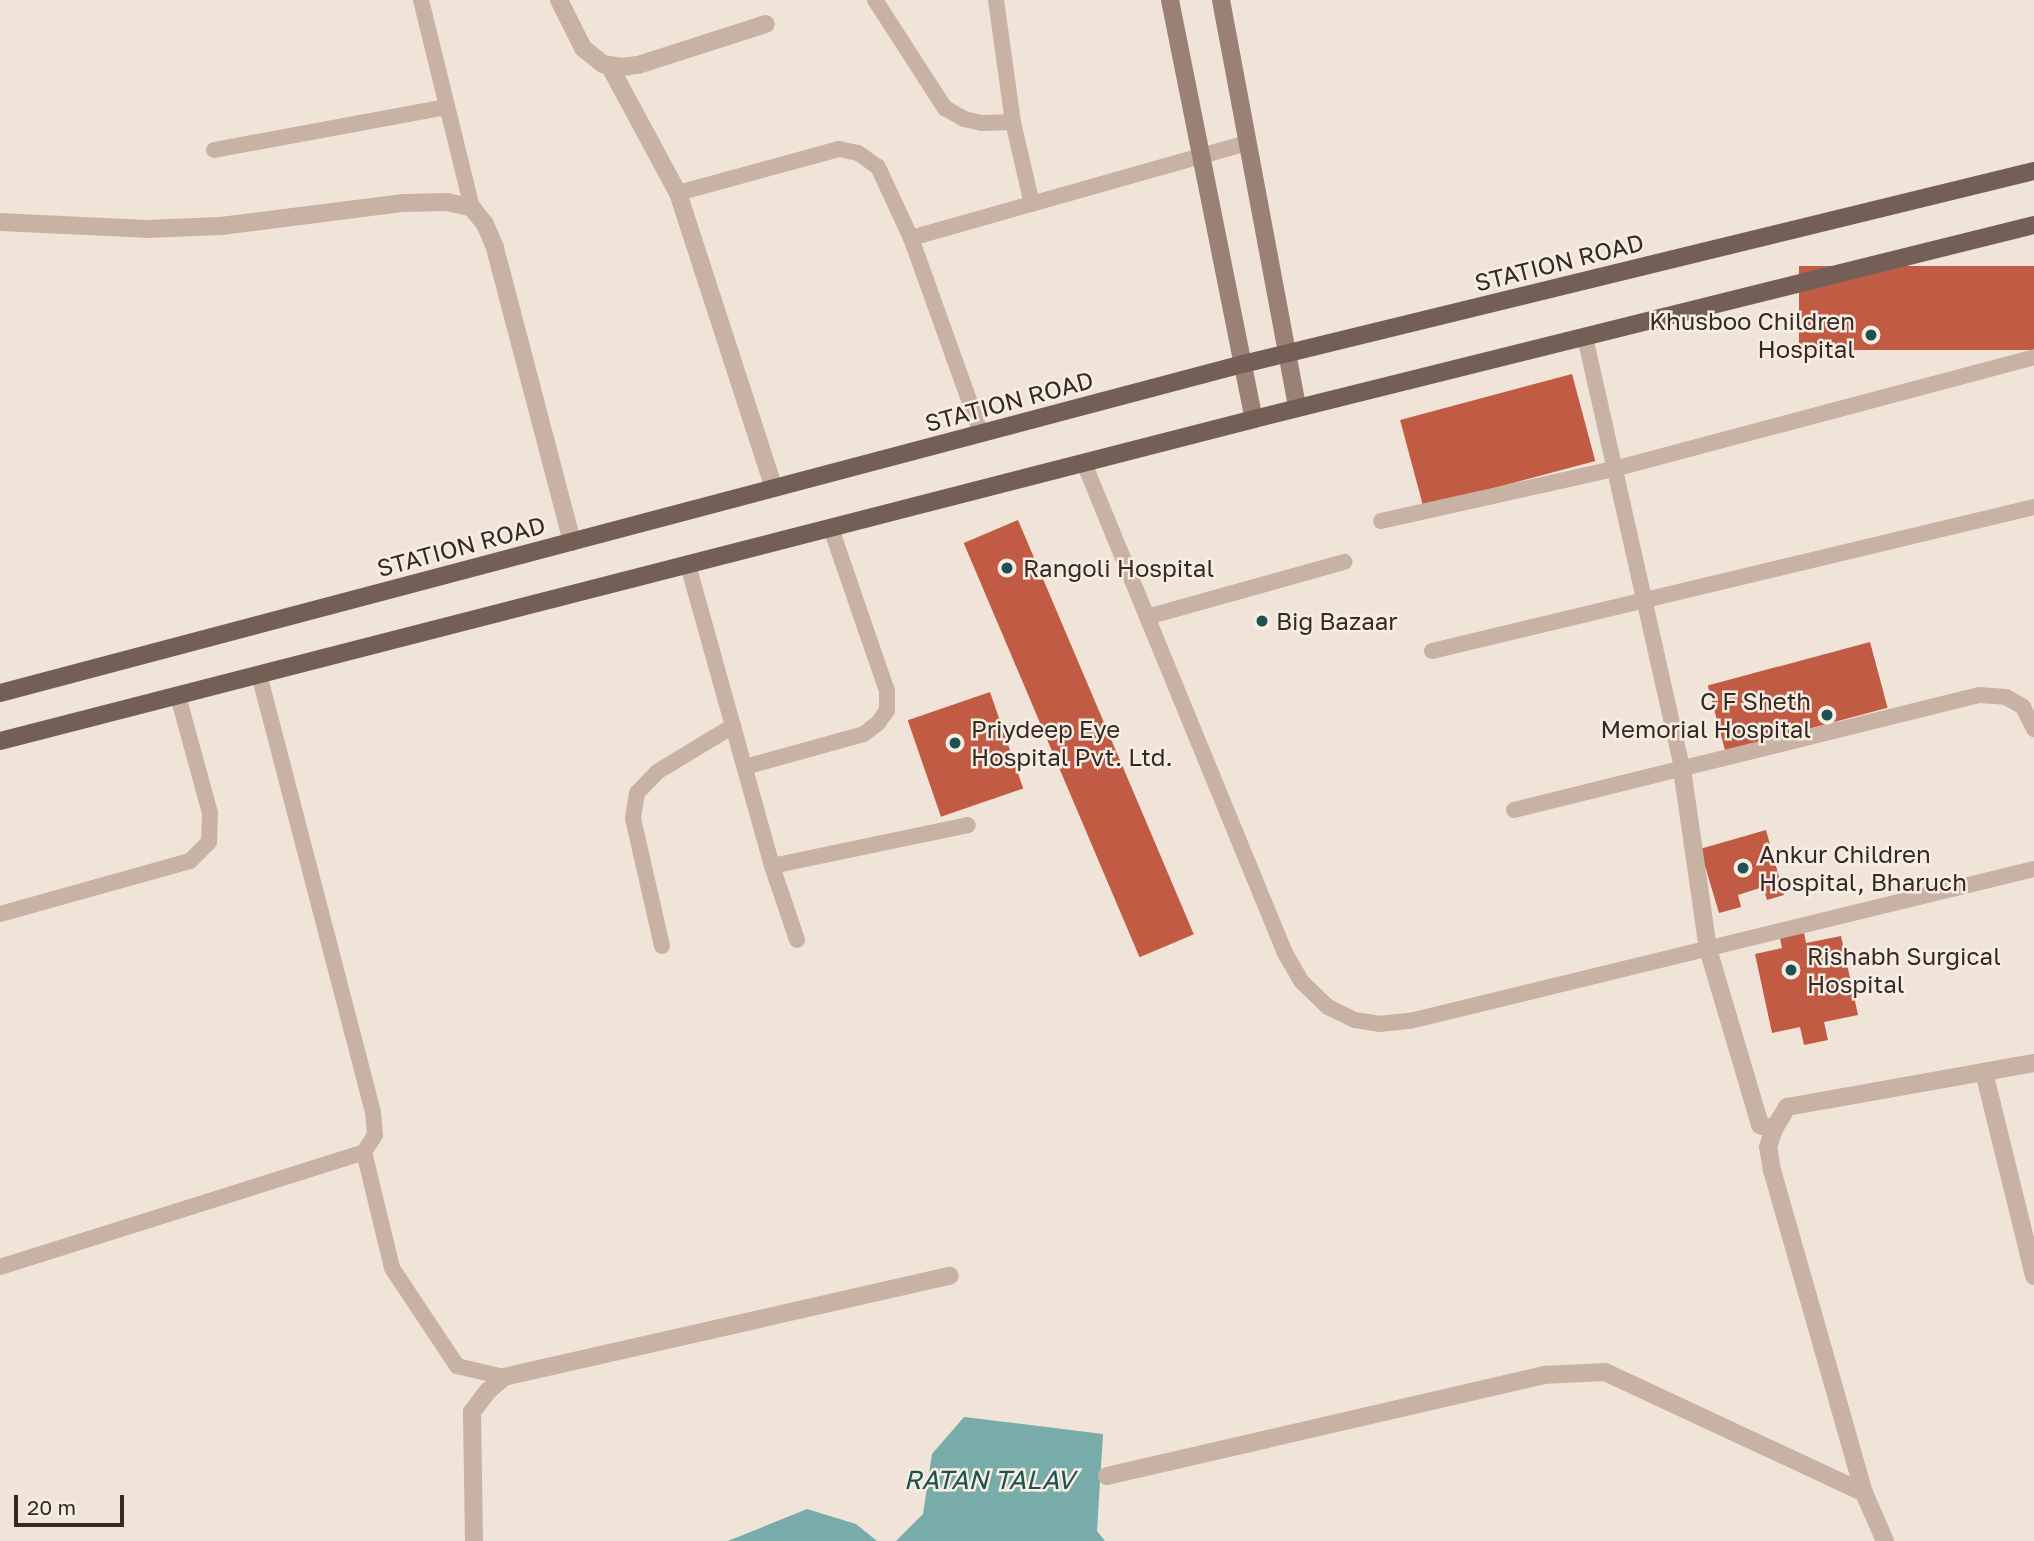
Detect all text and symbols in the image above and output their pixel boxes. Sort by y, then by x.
street label: STATION ROAD [1472,227,1646,297]
place label: Khusboo Children Hospital [1649,307,1855,363]
marker: Khusboo Children Hospital [1861,325,1881,345]
street label: STATION ROAD [922,365,1096,437]
street label: STATION ROAD [374,510,548,582]
place label: Rangoli Hospital [1023,554,1214,582]
marker: Rangoli Hospital [997,558,1017,578]
place label: Big Bazaar [1276,607,1398,635]
marker: Big Bazaar [1254,613,1270,629]
place label: C F Sheth Memorial Hospital [1600,687,1811,743]
marker: C F Sheth Memorial Hospital [1817,705,1837,725]
place label: Priydeep Eye Hospital Pvt. Ltd. [971,715,1173,771]
marker: Priydeep Eye Hospital Pvt. Ltd. [945,733,965,753]
place label: Ankur Children Hospital, Bharuch [1759,840,1967,896]
marker: Ankur Children Hospital, Bharuch [1733,858,1753,878]
place label: Rishabh Surgical Hospital [1807,942,2001,998]
marker: Rishabh Surgical Hospital [1781,960,1801,980]
water label: RATAN TALAV [904,1464,1074,1496]
scale bar [18,1482,128,1526]
text: 20 m [27,1494,76,1520]

